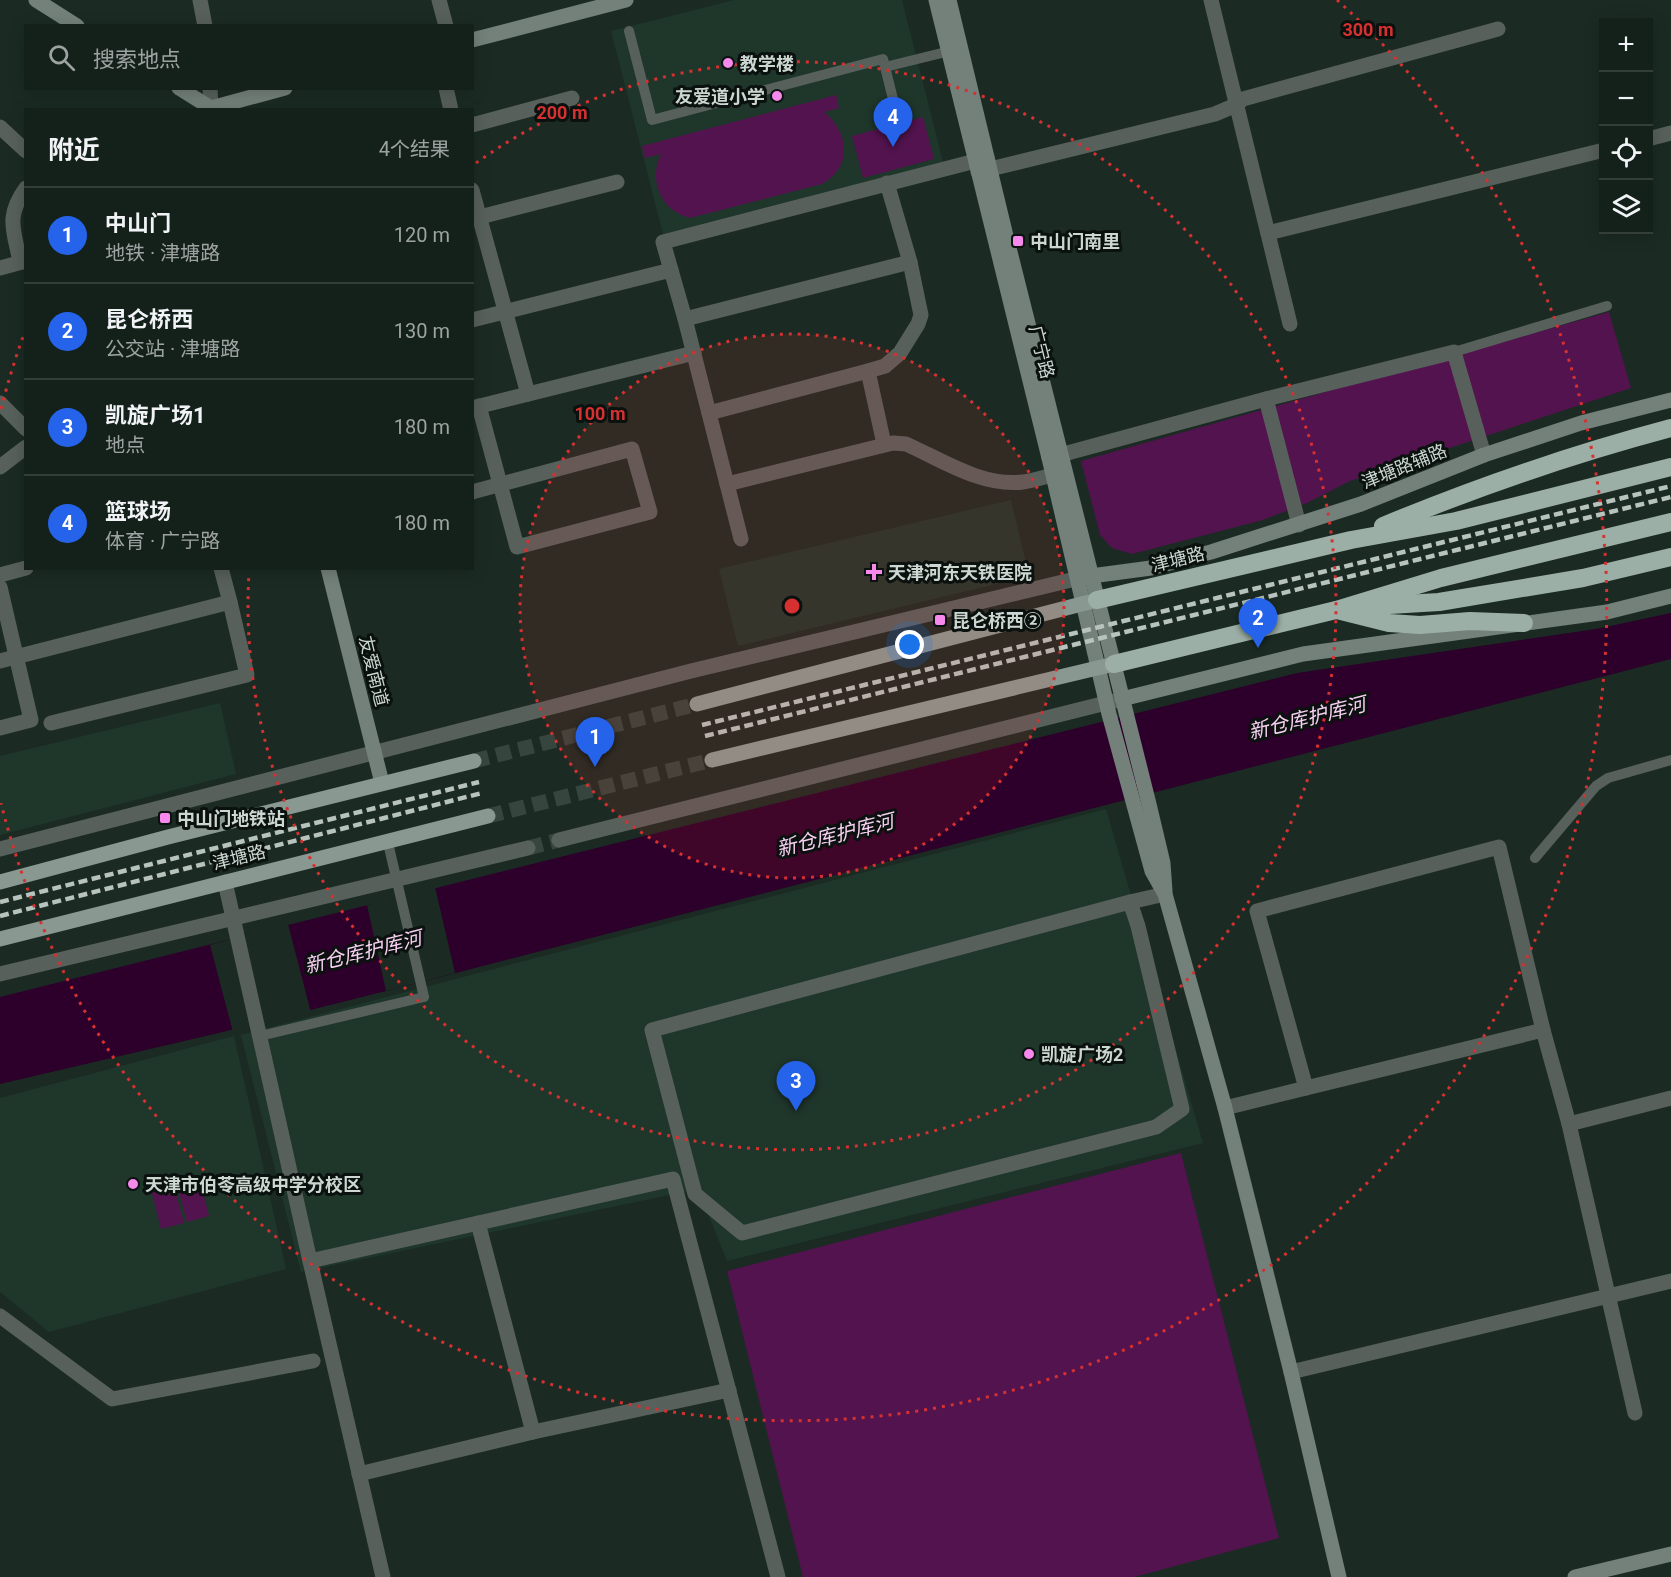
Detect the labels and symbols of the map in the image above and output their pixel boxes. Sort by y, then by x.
text: 300 m [1342,19,1394,40]
place label: 教学楼 [740,53,794,74]
marker: 教学楼 [721,56,735,70]
place label: 友爱道小学 [675,86,765,107]
marker: 友爱道小学 [770,89,784,103]
pin: 4 [874,98,912,147]
text: 200 m [536,102,588,123]
place label: 中山门南里 [1030,231,1120,252]
marker: 中山门南里 [1011,234,1025,248]
street label: 广宁路 [1025,323,1059,381]
text: 100 m [574,403,626,424]
street label: 津塘路辅路 [1358,439,1450,493]
street label: 津塘路 [1149,542,1207,576]
place label: 天津河东天铁医院 [888,562,1032,583]
marker: 天津河东天铁医院 [865,563,883,581]
centre of rings [782,596,802,616]
pin: 2 [1238,598,1278,648]
place label: 昆仑桥西② [952,610,1042,631]
marker: 昆仑桥西② [933,613,947,627]
your location [895,630,924,659]
street label: 友爱南道 [355,634,393,708]
water label: 新仓库护库河 [1246,691,1372,744]
pin: 1 [576,718,614,767]
place label: 中山门地铁站 [177,808,285,829]
water label: 新仓库护库河 [774,808,900,861]
marker: 中山门地铁站 [158,811,172,825]
street label: 津塘路 [210,840,268,874]
water label: 新仓库护库河 [302,925,428,978]
place label: 凯旋广场2 [1041,1044,1123,1065]
marker: 凯旋广场2 [1022,1047,1036,1061]
pin: 3 [776,1062,816,1111]
place label: 天津市伯苓高级中学分校区 [145,1174,361,1195]
marker: 天津市伯苓高级中学分校区 [126,1177,140,1191]

